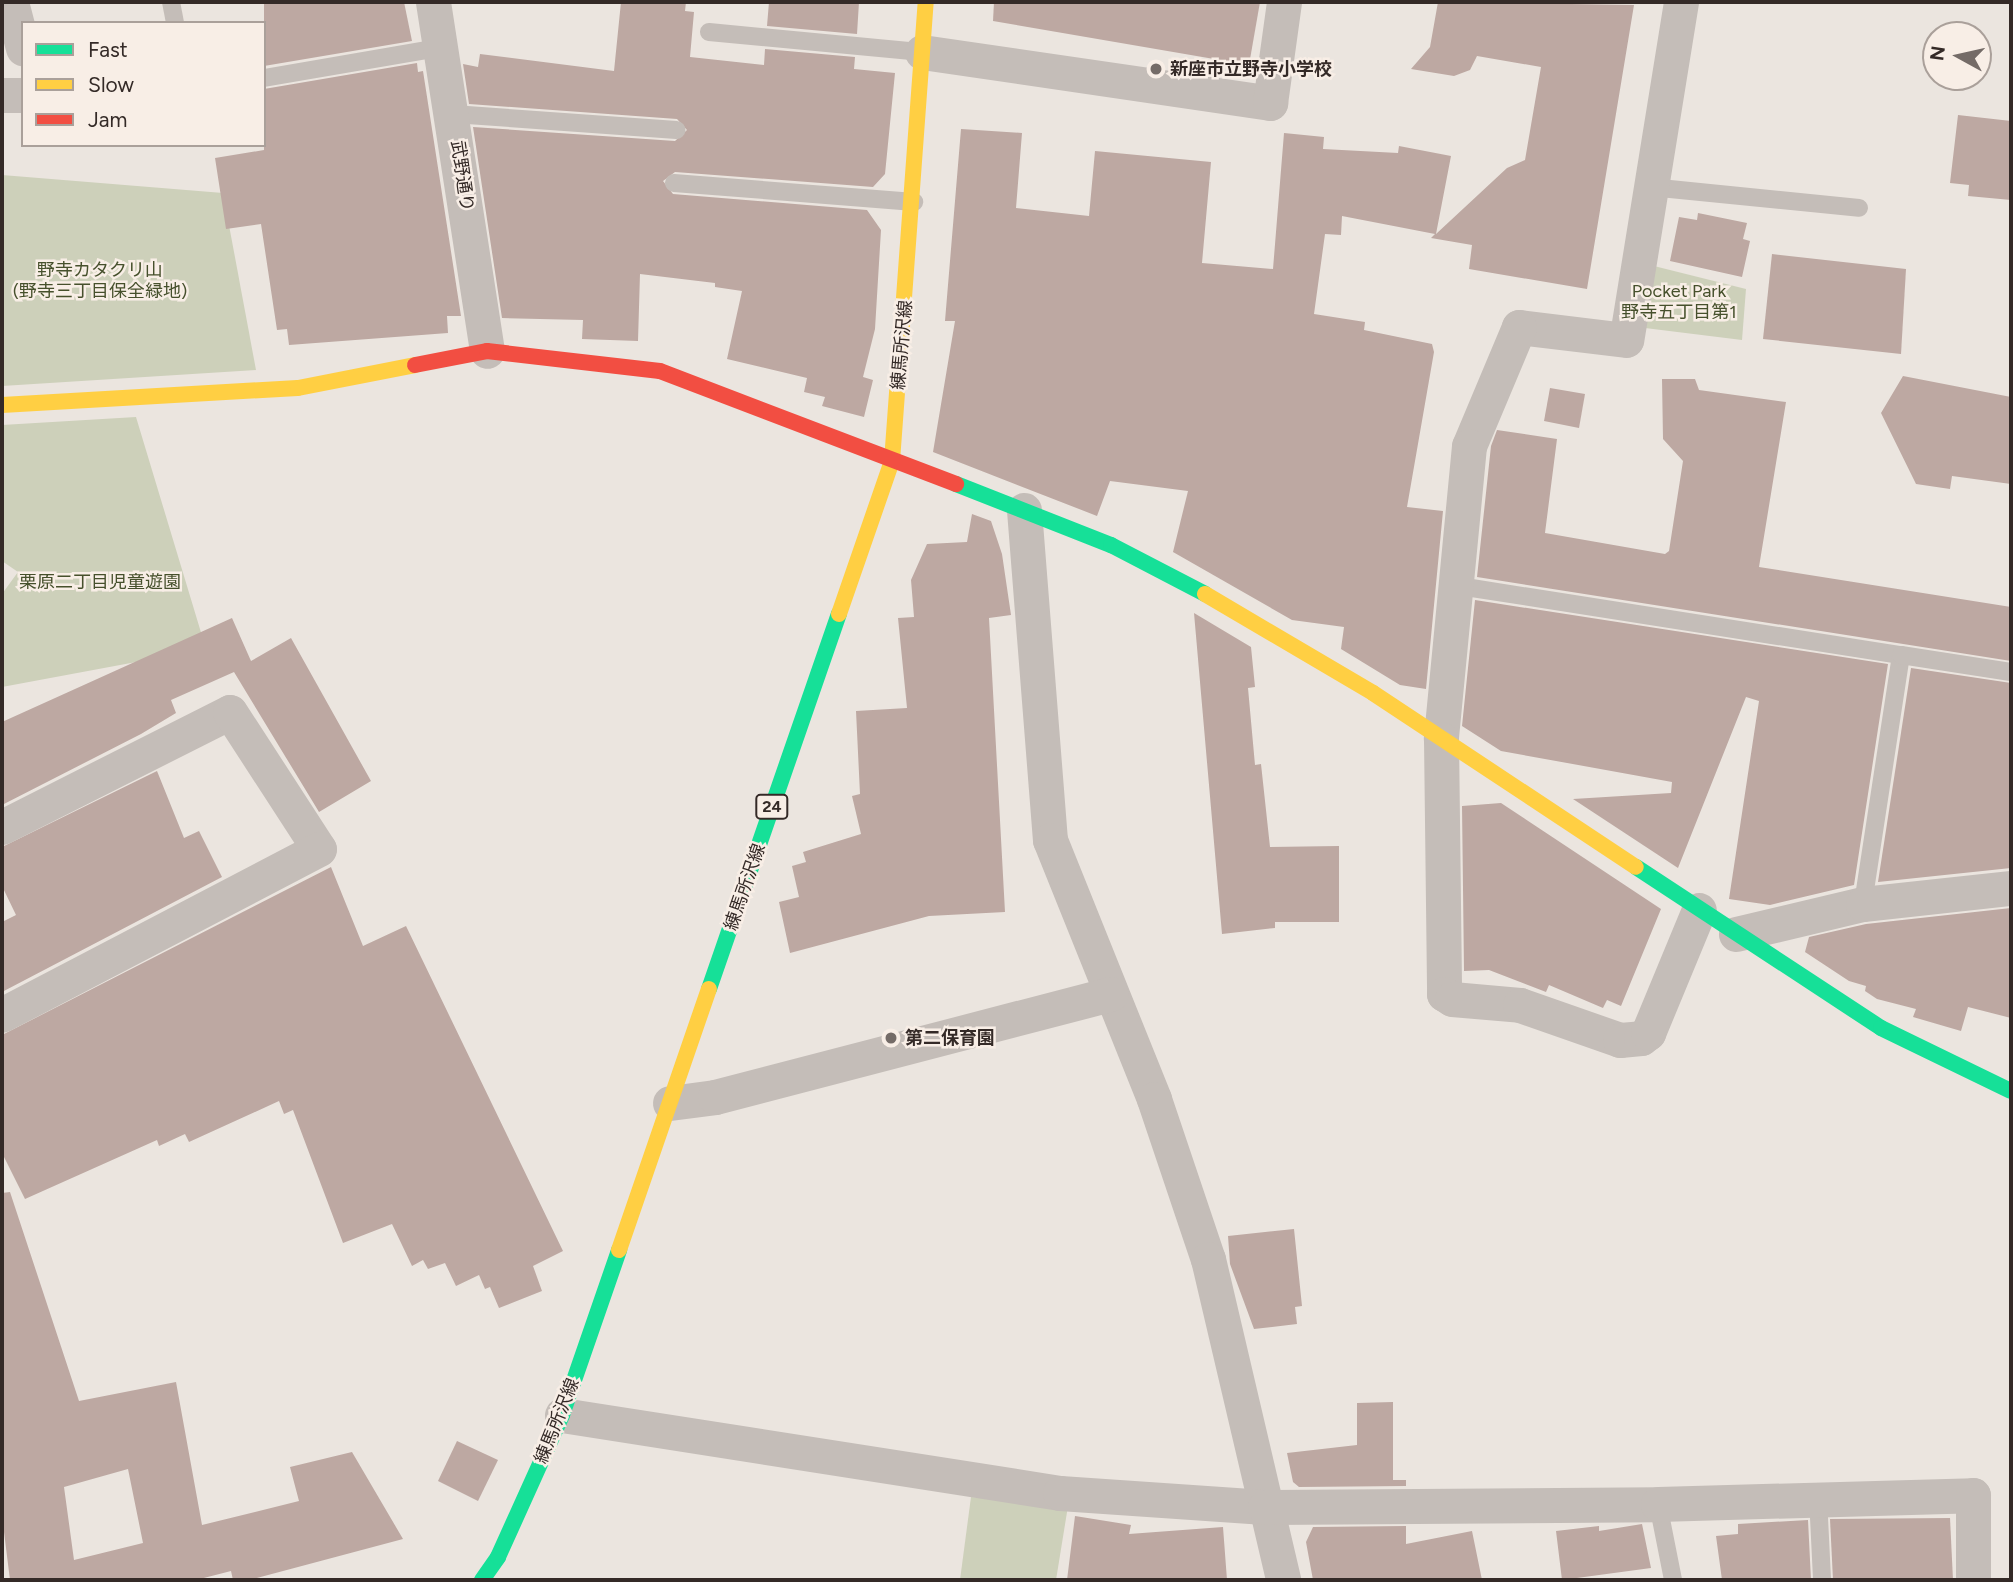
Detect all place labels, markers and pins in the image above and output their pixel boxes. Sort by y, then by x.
place label: 新座市立野寺小学校 [1170,58,1332,80]
marker: 新座市立野寺小学校 [1148,61,1164,77]
place label: 第二保育園 [905,1027,995,1049]
marker: 第二保育園 [883,1030,899,1046]

